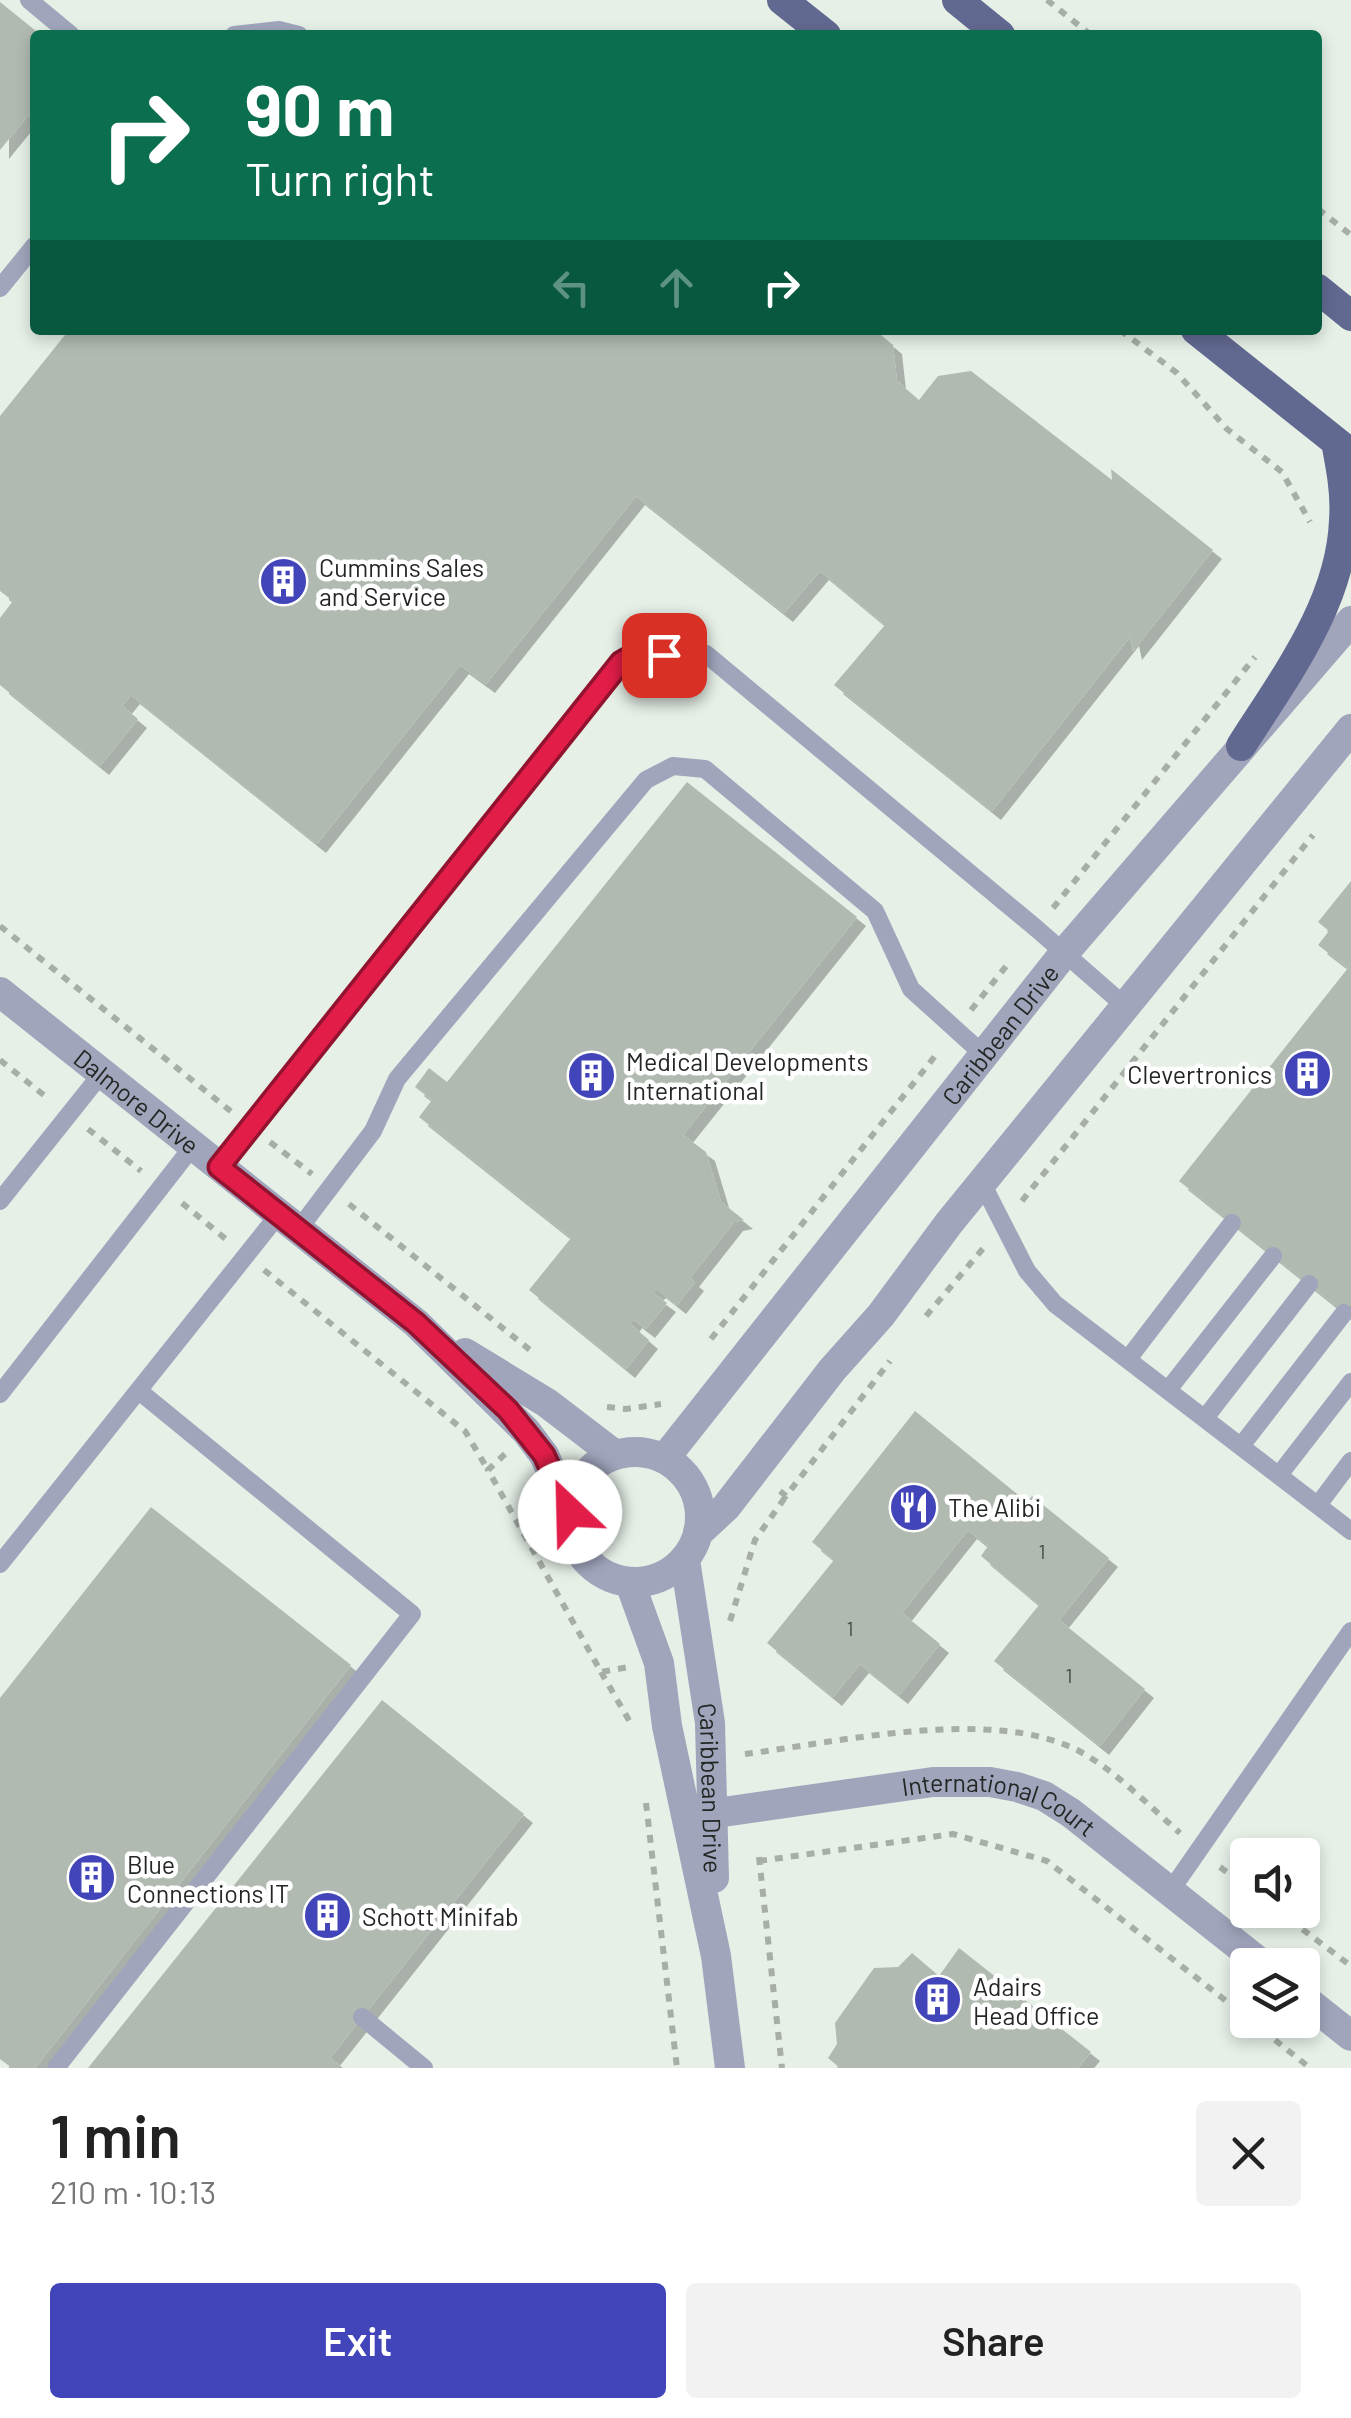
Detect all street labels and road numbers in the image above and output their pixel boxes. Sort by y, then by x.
street label: Caribbean Drive [935,958,1065,1111]
street label: Dalmore Drive [68,1042,205,1160]
street label: Caribbean Drive [692,1701,729,1874]
street label: International Court [900,1767,1102,1842]

